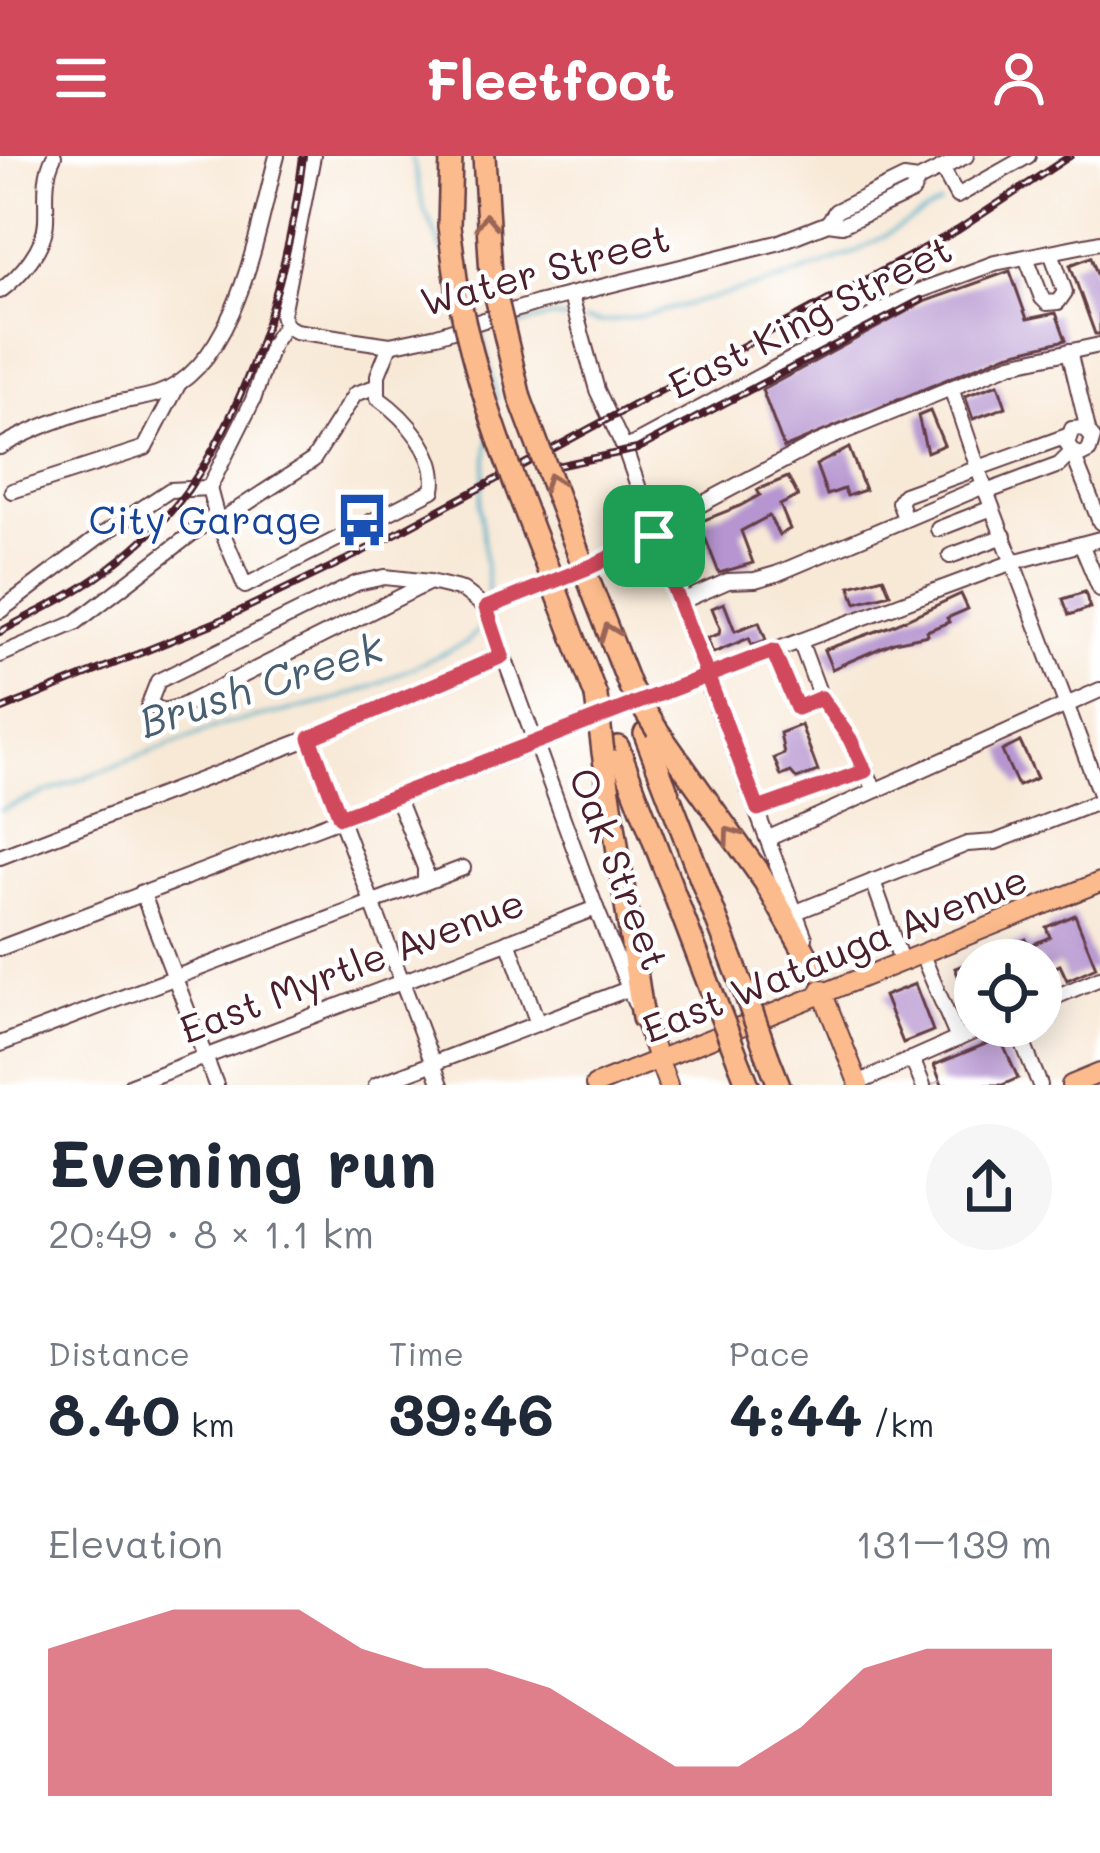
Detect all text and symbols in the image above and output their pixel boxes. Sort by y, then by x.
text: Fleetfoot [425,43,675,114]
icon: menu [48,45,114,111]
icon: person [986,45,1052,111]
street label: Water Street [414,211,675,326]
one-way arrow [473,212,499,231]
street label: East King Street [659,222,960,410]
one-way arrow [541,473,566,494]
pin [603,485,705,587]
bus stop icon: City Garage [333,491,391,549]
place label: City Garage [88,493,322,545]
icon: arrive [621,503,687,569]
water label: Brush Creek [132,618,390,749]
one-way arrow [599,623,624,644]
street label: Oak Street [559,760,682,977]
one-way arrow [724,827,746,848]
street label: East Watauga Avenue [634,852,1035,1054]
street label: East Myrtle Avenue [172,875,531,1054]
map controls [954,939,1062,1047]
button: locate [954,939,1062,1047]
text: Evening run [48,1119,437,1205]
button: share [926,1124,1052,1250]
text: 20:49 · 8 × 1.1 km [48,1207,374,1258]
text: Distance [48,1331,190,1374]
text: Time [389,1331,464,1374]
text: Pace [729,1331,810,1374]
text: 8.40 [48,1374,180,1452]
text: 39:46 [389,1374,554,1452]
text: 4:44 [729,1374,862,1452]
text: km [180,1402,235,1445]
text: /km [862,1402,934,1445]
text: Elevation [48,1517,223,1568]
text: 131–139 m [855,1517,1052,1568]

